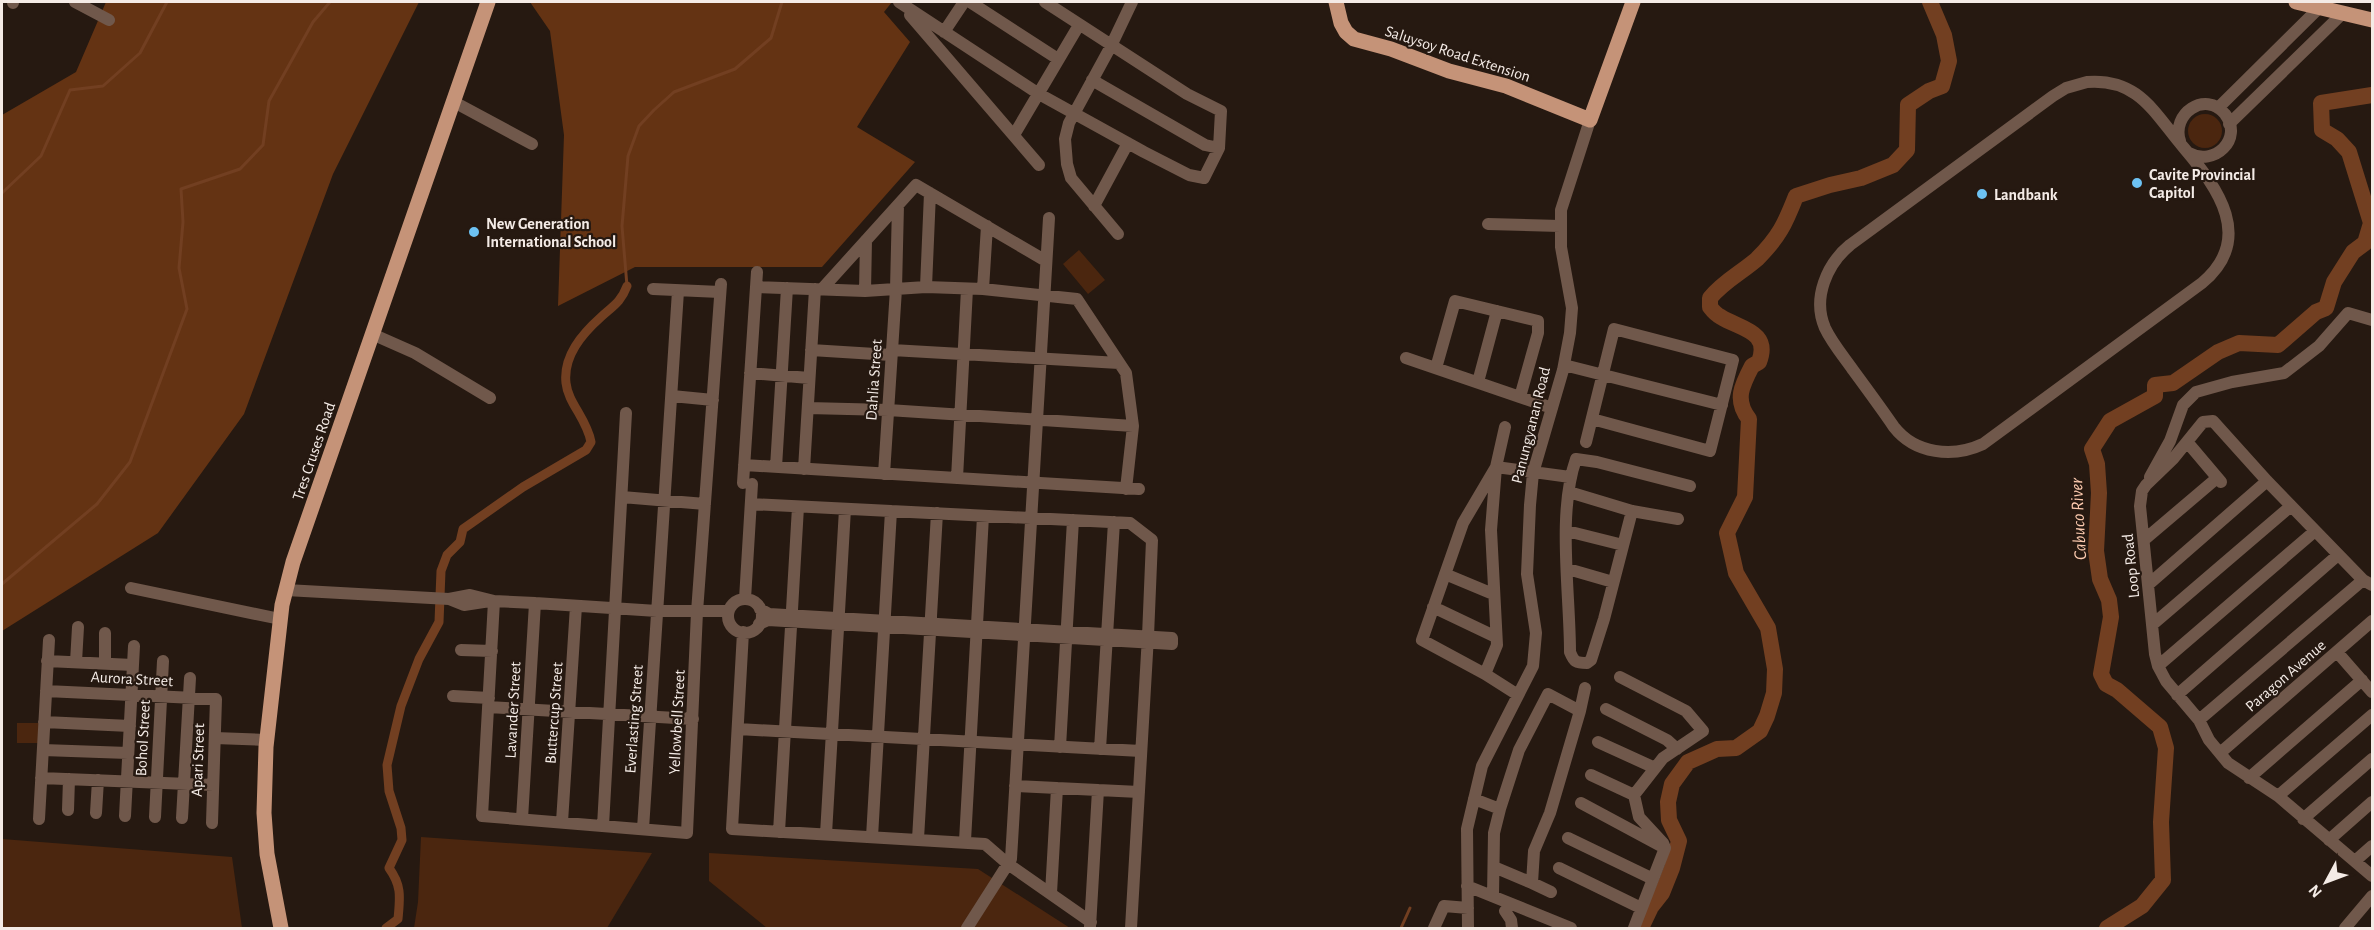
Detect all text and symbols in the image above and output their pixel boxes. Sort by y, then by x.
street label: Saluysoy Road Extension [1383,23,1532,86]
place label: Cavite Provincial Capitol [2149,167,2255,201]
marker: Cavite Provincial Capitol [2130,176,2144,190]
marker: Landbank [1975,187,1989,201]
place label: Landbank [1994,187,2058,203]
place label: New Generation International School [486,216,616,250]
marker: New Generation International School [467,225,481,239]
street label: Dahlia Street [863,339,885,421]
street label: Panungyanan Road [1509,365,1554,485]
street label: Tres Cruses Road [290,400,338,503]
water label: Cabuco River [2068,476,2090,560]
street label: Loop Road [2120,533,2142,599]
street label: Paragon Avenue [2242,637,2329,715]
street label: Lavander Street [502,661,524,759]
street label: Buttercup Street [542,662,566,765]
street label: Everlasting Street [622,664,646,774]
street label: Aurora Street [90,669,174,689]
street label: Yellowbell Street [666,669,688,775]
street label: Bohol Street [133,699,153,777]
street label: Apari Street [189,723,207,797]
north arrow [2296,852,2356,912]
text: N [2306,882,2325,901]

